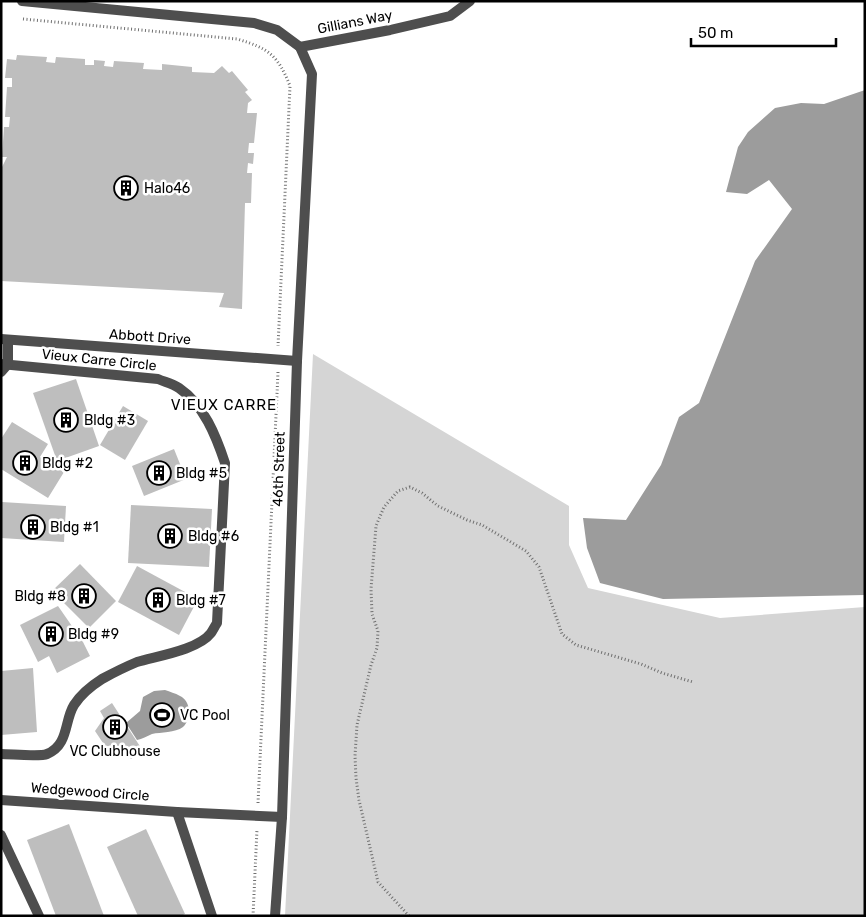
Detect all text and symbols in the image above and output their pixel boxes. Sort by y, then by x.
street label: Gillians Way [316,6,394,38]
scale bar [691,15,836,47]
text: 50 m [698,24,733,42]
building icon: Halo46 [113,175,139,201]
place label: Halo46 [144,180,190,197]
street label: Abbott Drive [108,326,192,348]
street label: Vieux Carre Circle [41,346,157,375]
district label: VIEUX CARRE [171,396,277,414]
building icon: Bldg #3 [53,407,79,433]
place label: Bldg #3 [84,412,135,429]
street label: 46th Street [269,431,289,507]
building icon: Bldg #2 [12,450,38,476]
place label: Bldg #2 [42,455,93,472]
building icon: Bldg #5 [146,460,172,486]
place label: Bldg #5 [176,465,227,482]
building icon: Bldg #1 [20,514,46,540]
place label: Bldg #1 [50,519,99,536]
building icon: Bldg #6 [157,523,183,549]
place label: Bldg #6 [188,528,239,545]
building icon: Bldg #8 [71,583,97,609]
building icon: Bldg #7 [145,587,171,613]
place label: Bldg #8 [14,588,66,605]
place label: Bldg #7 [176,592,226,609]
building icon: Bldg #9 [38,621,64,647]
place label: Bldg #9 [68,626,119,643]
sports icon: VC Pool [149,702,175,728]
place label: VC Pool [180,707,230,724]
building icon: VC Clubhouse [102,714,128,740]
place label: VC Clubhouse [69,743,161,760]
street label: Wedgewood Circle [30,779,150,805]

